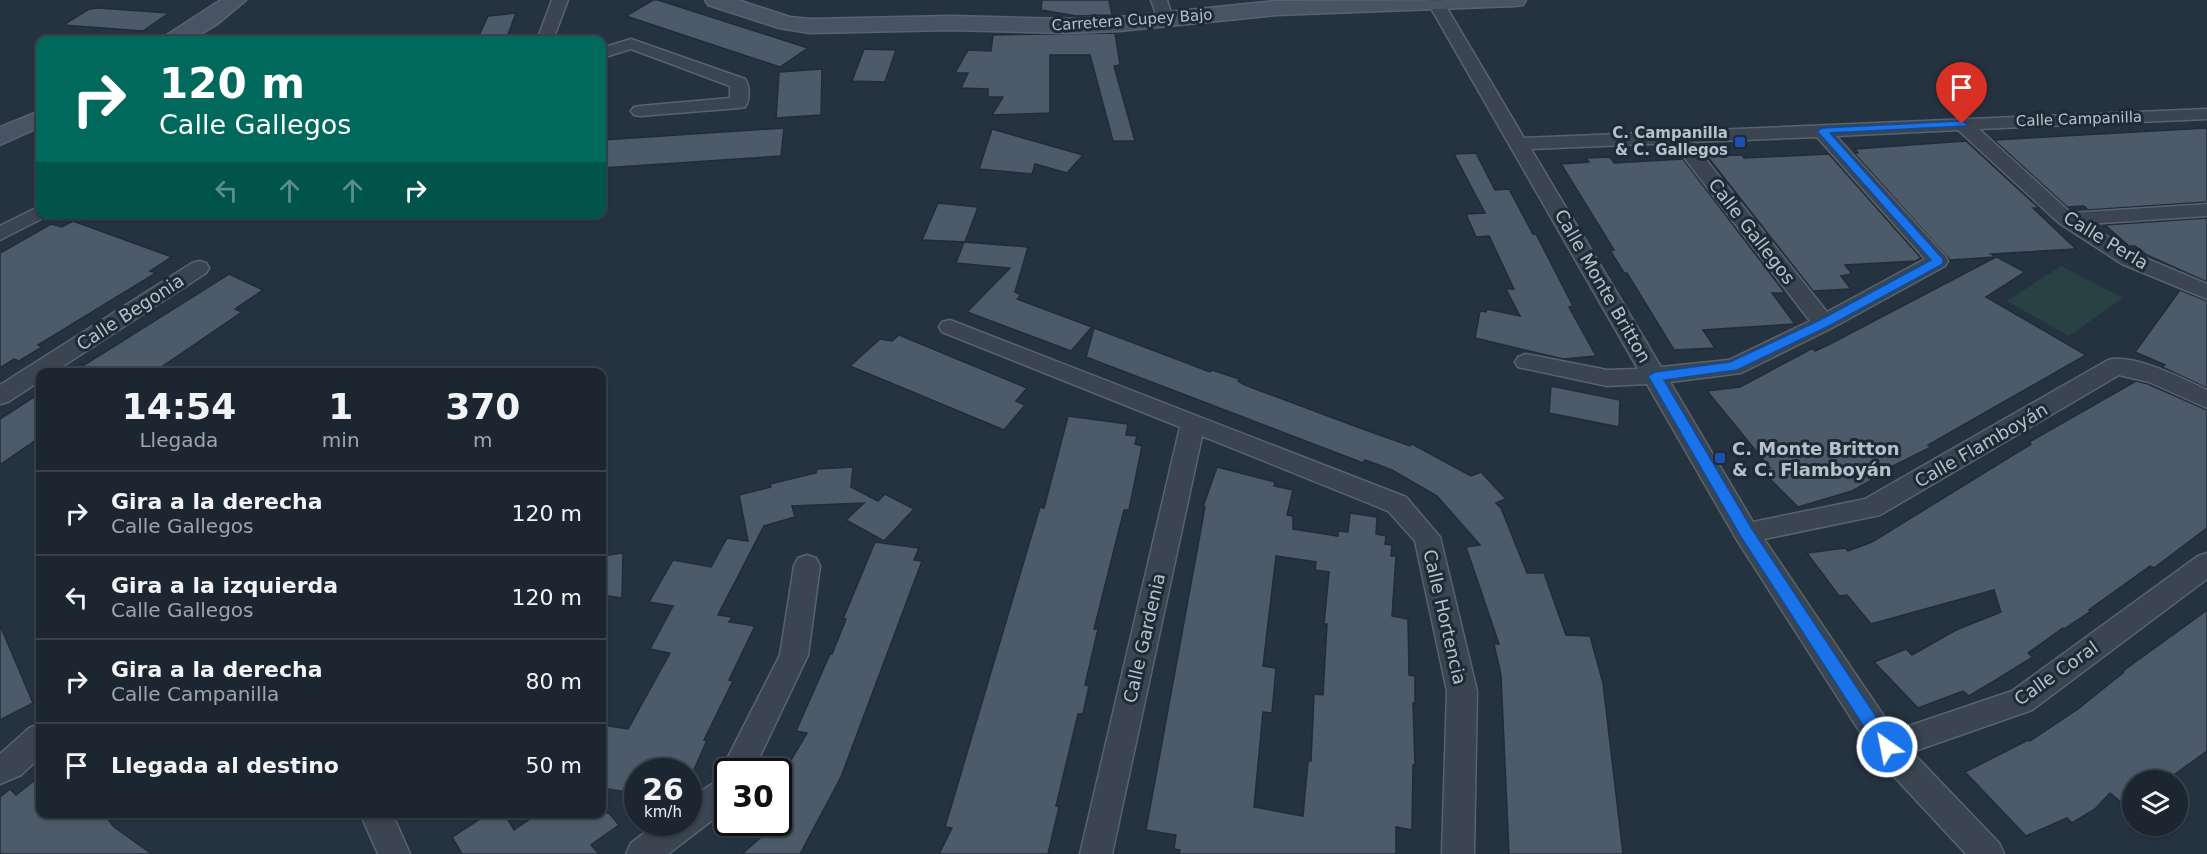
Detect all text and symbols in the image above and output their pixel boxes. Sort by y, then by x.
street label: Carretera Cupey Bajo [1051,5,1213,35]
text: 120 m [159,59,305,108]
icon: right [60,60,138,138]
pin [1936,62,1987,124]
icon: arrive [1945,71,1978,104]
street label: Calle Campanilla [2016,108,2142,130]
text: Calle Gallegos [159,109,351,140]
place label: C. Campanilla & C. Gallegos [1612,124,1728,159]
marker: C. Campanilla & C. Gallegos [1733,135,1747,149]
icon: left [210,174,243,207]
icon: ahead [273,174,306,207]
icon: ahead [336,174,369,207]
icon: right [399,174,432,207]
street label: Calle Gallegos [1704,174,1800,288]
street label: Calle Monte Britton [1551,206,1655,366]
street label: Calle Perla [2060,207,2152,273]
street label: Calle Begonia [72,270,188,354]
text: 14:54 [122,386,236,427]
text: 1 [328,386,353,427]
text: 370 [445,386,520,427]
street label: Calle Flamboyán [1911,398,2051,492]
text: Llegada [139,428,218,452]
text: min [322,428,360,452]
text: m [473,428,493,452]
place label: C. Monte Britton & C. Flamboyán [1732,438,1900,480]
marker: C. Monte Britton & C. Flamboyán [1713,451,1727,465]
text: Gira a la derecha [111,489,323,514]
icon: right [60,497,93,530]
text: 120 m [512,501,582,526]
text: Calle Gallegos [111,514,254,538]
street label: Calle Hortencia [1419,547,1471,687]
street label: Calle Gardenia [1119,571,1169,705]
text: Gira a la izquierda [111,573,338,598]
icon: left [60,581,93,614]
text: 120 m [512,585,582,610]
text: Calle Gallegos [111,598,254,622]
street label: Calle Coral [2010,636,2102,710]
text: Gira a la derecha [111,657,323,682]
icon: right [60,665,93,698]
text: 80 m [526,669,582,694]
text: Calle Campanilla [111,682,279,706]
position arrow [1855,715,1919,779]
icon: arrive [60,749,93,782]
text: Llegada al destino [111,753,339,778]
text: 50 m [526,753,582,778]
speed limit sign: 30 [714,758,792,836]
map controls [2122,770,2188,836]
button: layers [2122,770,2188,836]
text: 26 [642,772,684,807]
text: km/h [644,803,682,821]

